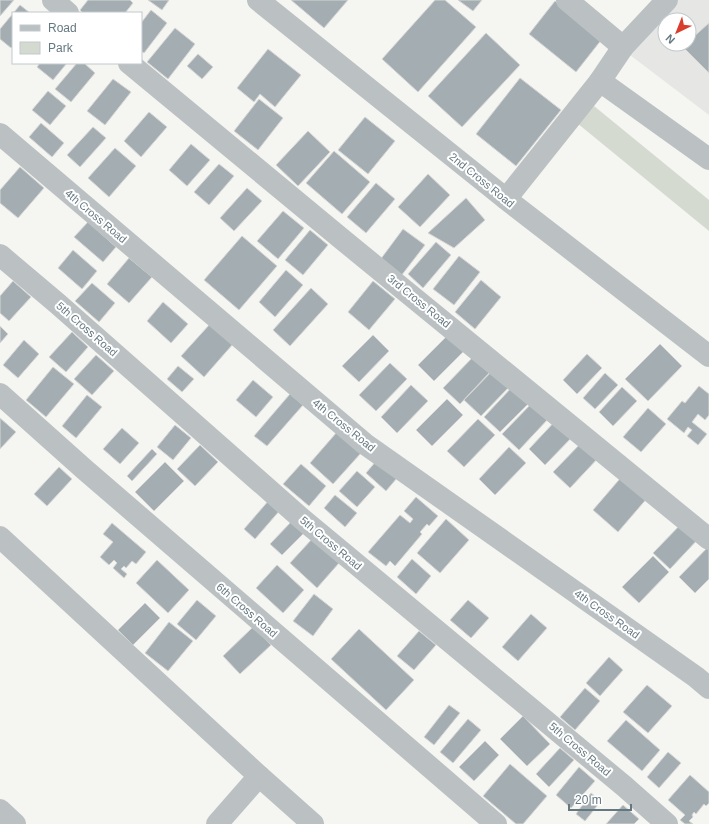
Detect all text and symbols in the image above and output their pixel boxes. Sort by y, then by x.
legend [12,12,142,64]
north arrow [657,12,697,52]
text: Road [48,21,77,35]
text: N [663,32,677,46]
text: Park [48,41,74,55]
street label: 2nd Cross Road [447,150,517,210]
street label: 4th Cross Road [63,187,129,245]
street label: 3rd Cross Road [385,272,453,330]
street label: 5th Cross Road [54,299,120,359]
street label: 4th Cross Road [311,396,377,454]
street label: 5th Cross Road [298,514,364,572]
street label: 6th Cross Road [214,580,280,640]
street label: 4th Cross Road [572,587,642,641]
street label: 5th Cross Road [547,720,613,778]
scale bar [569,786,631,812]
text: 20 m [575,793,602,807]

